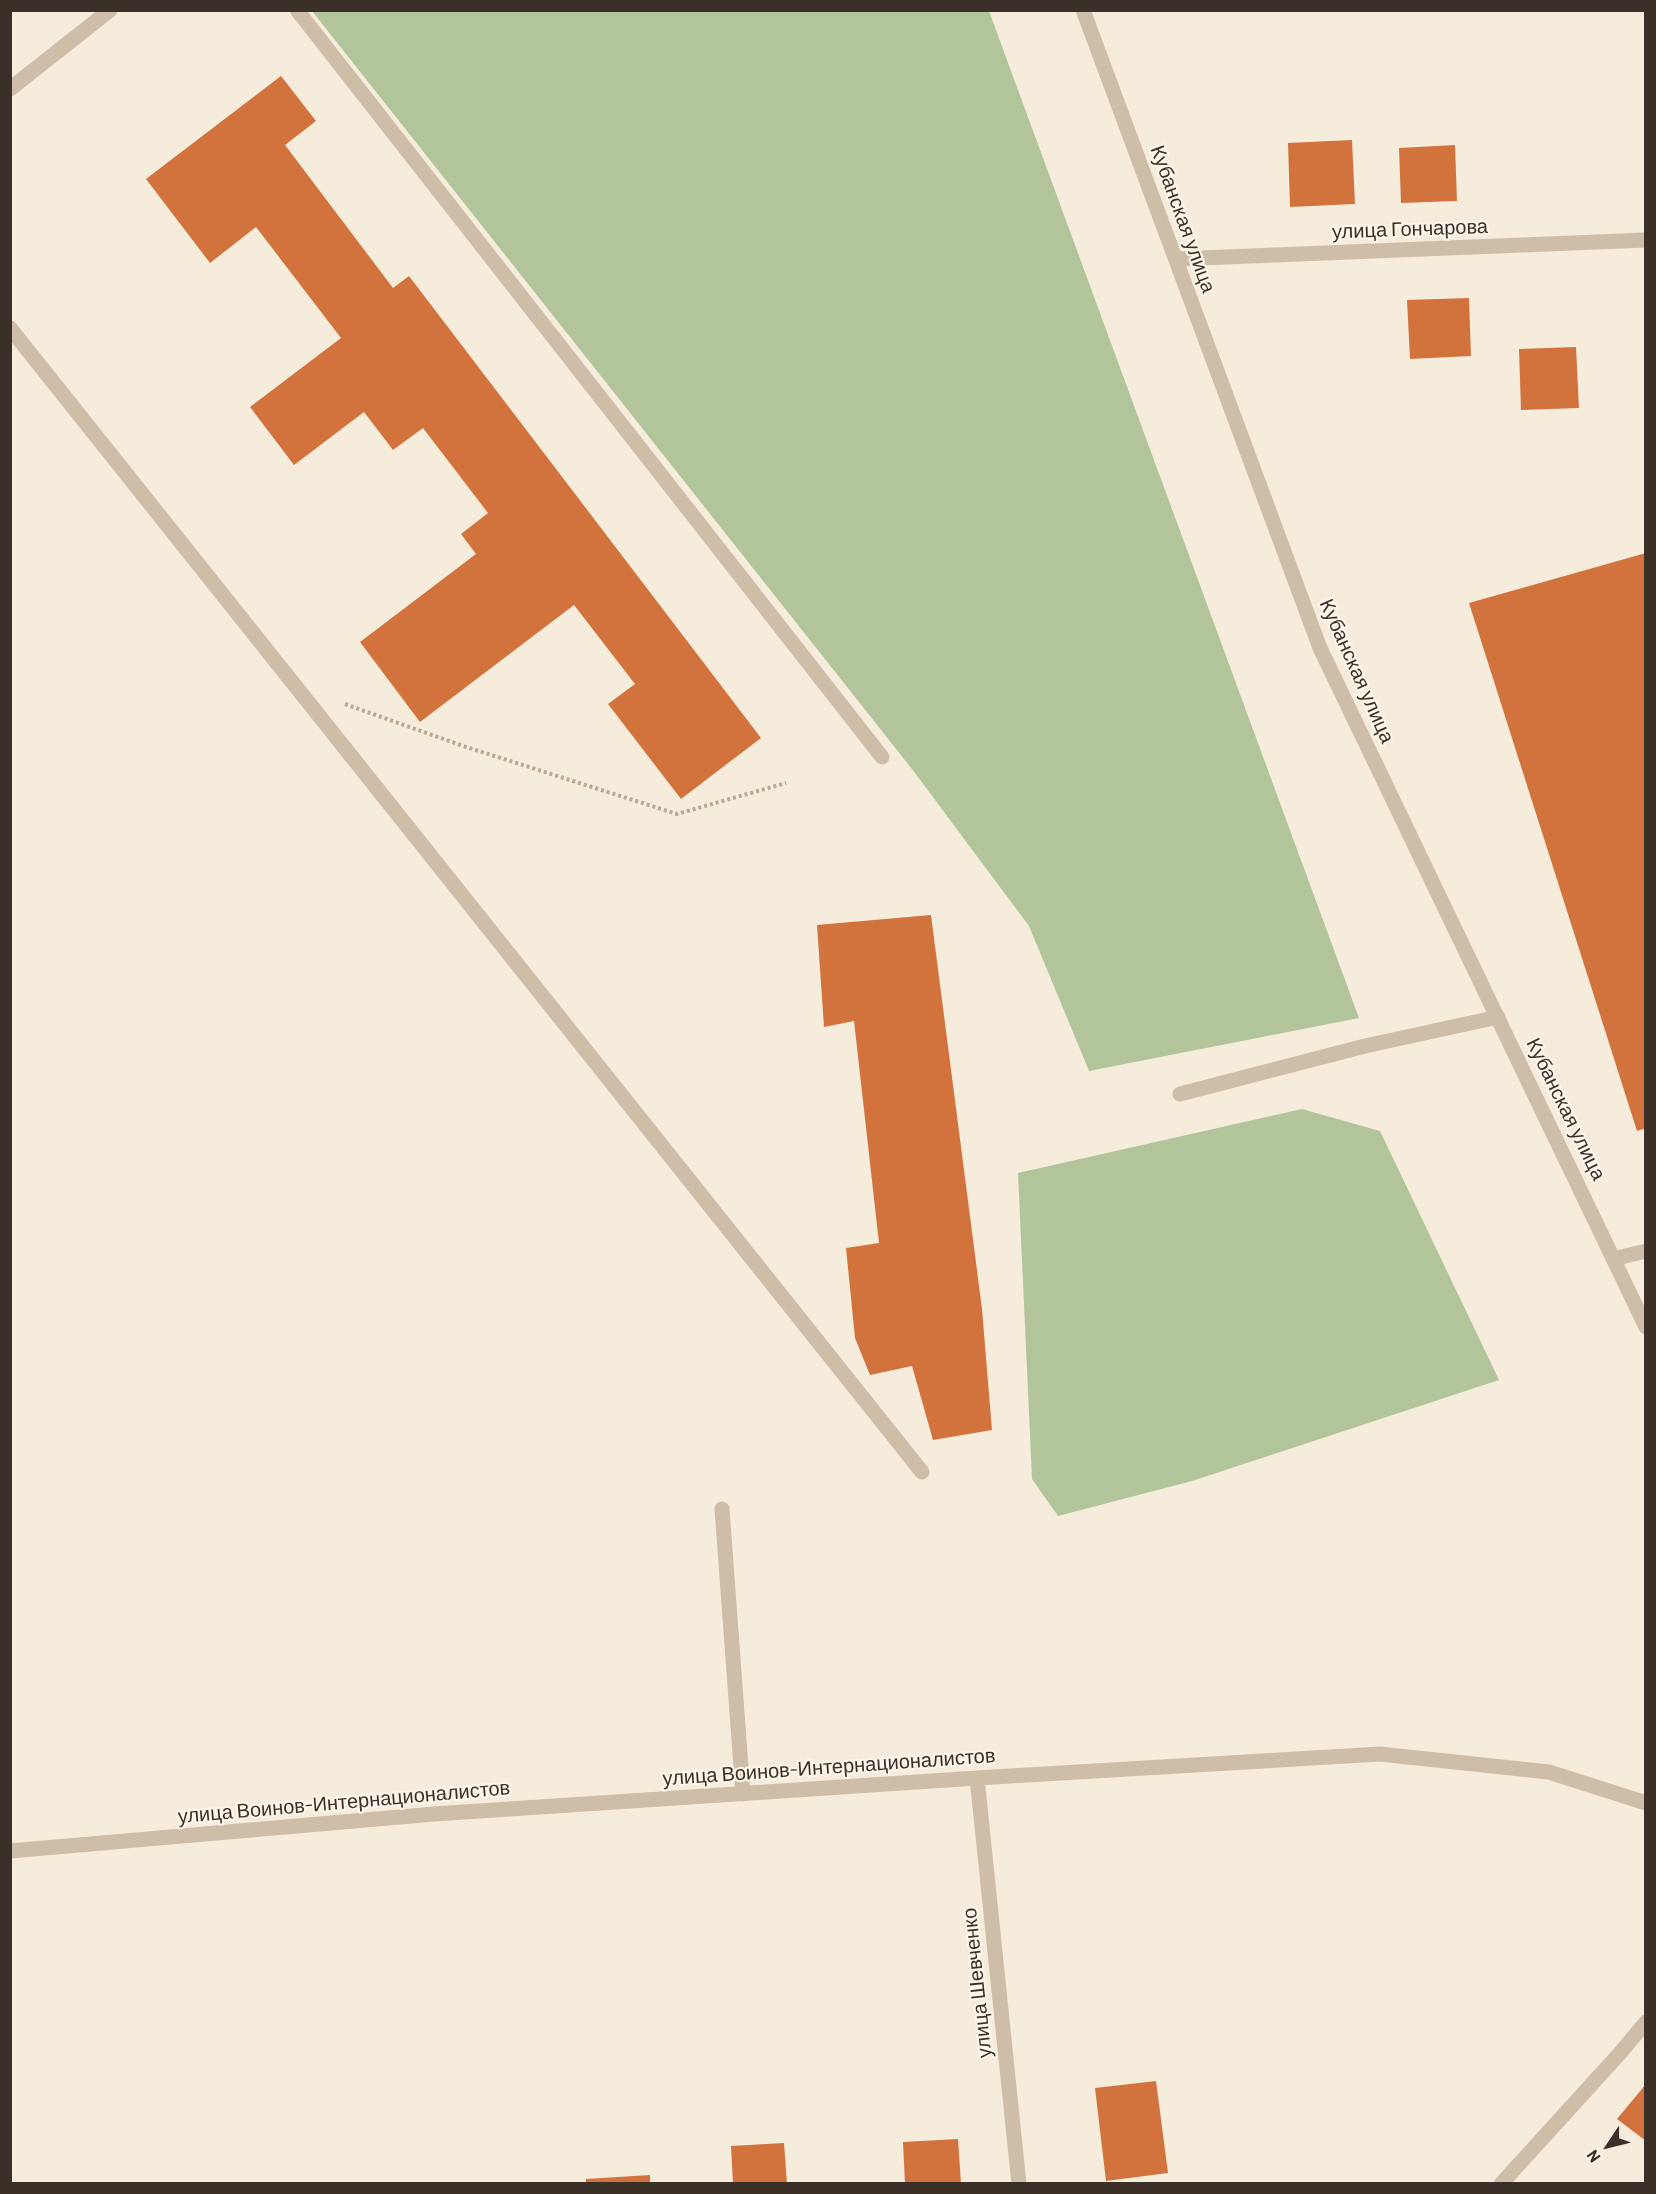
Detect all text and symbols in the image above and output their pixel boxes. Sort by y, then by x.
street label: Кубанская улица [1145,142,1221,296]
street label: улица Гончарова [1332,214,1488,244]
street label: Кубанская улица [1314,595,1400,747]
street label: Кубанская улица [1521,1034,1611,1184]
street label: улица Воинов-Интернационалистов [662,1743,996,1791]
street label: улица Воинов-Интернационалистов [177,1776,511,1828]
street label: улица Шевченко [957,1907,997,2059]
north arrow [1578,2116,1638,2176]
text: N [1582,2147,1604,2166]

